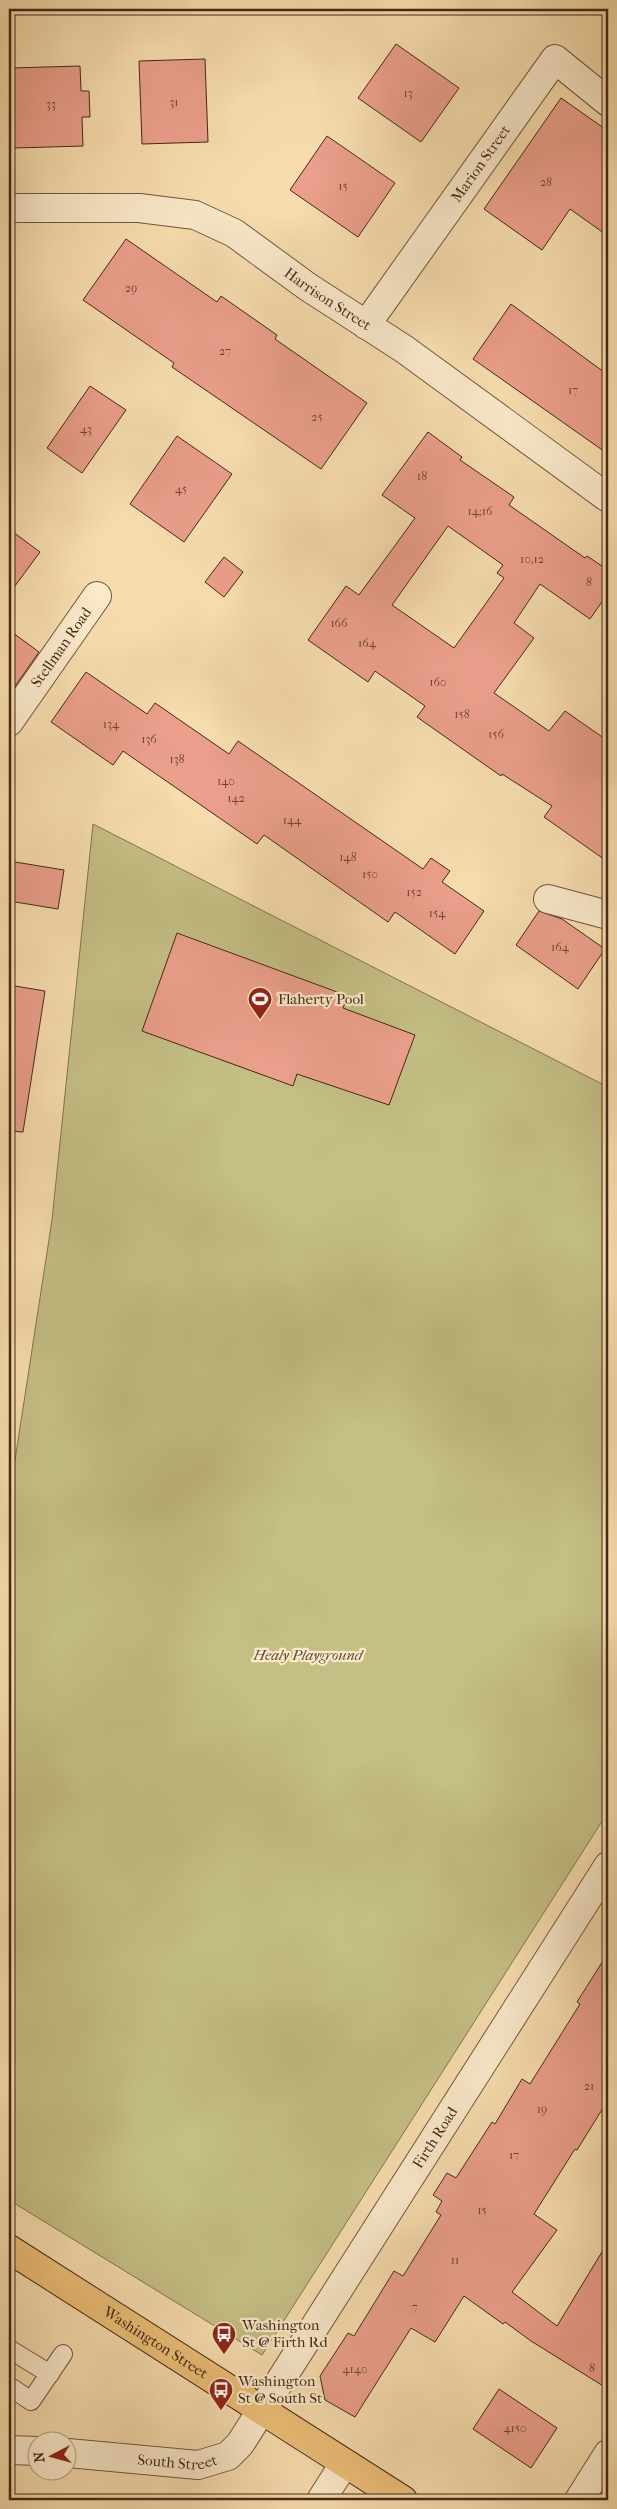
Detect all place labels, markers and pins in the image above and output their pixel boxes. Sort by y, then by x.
sports icon: Flaherty Pool [247,986,273,1020]
place label: Flaherty Pool [278,990,364,1008]
place label: Washington St @ Firth Rd [241,2316,328,2351]
bus stop icon: Washington St @ Firth Rd [211,2321,237,2355]
place label: Washington St @ South St [237,2372,323,2407]
bus stop icon: Washington St @ South St [208,2377,234,2411]

